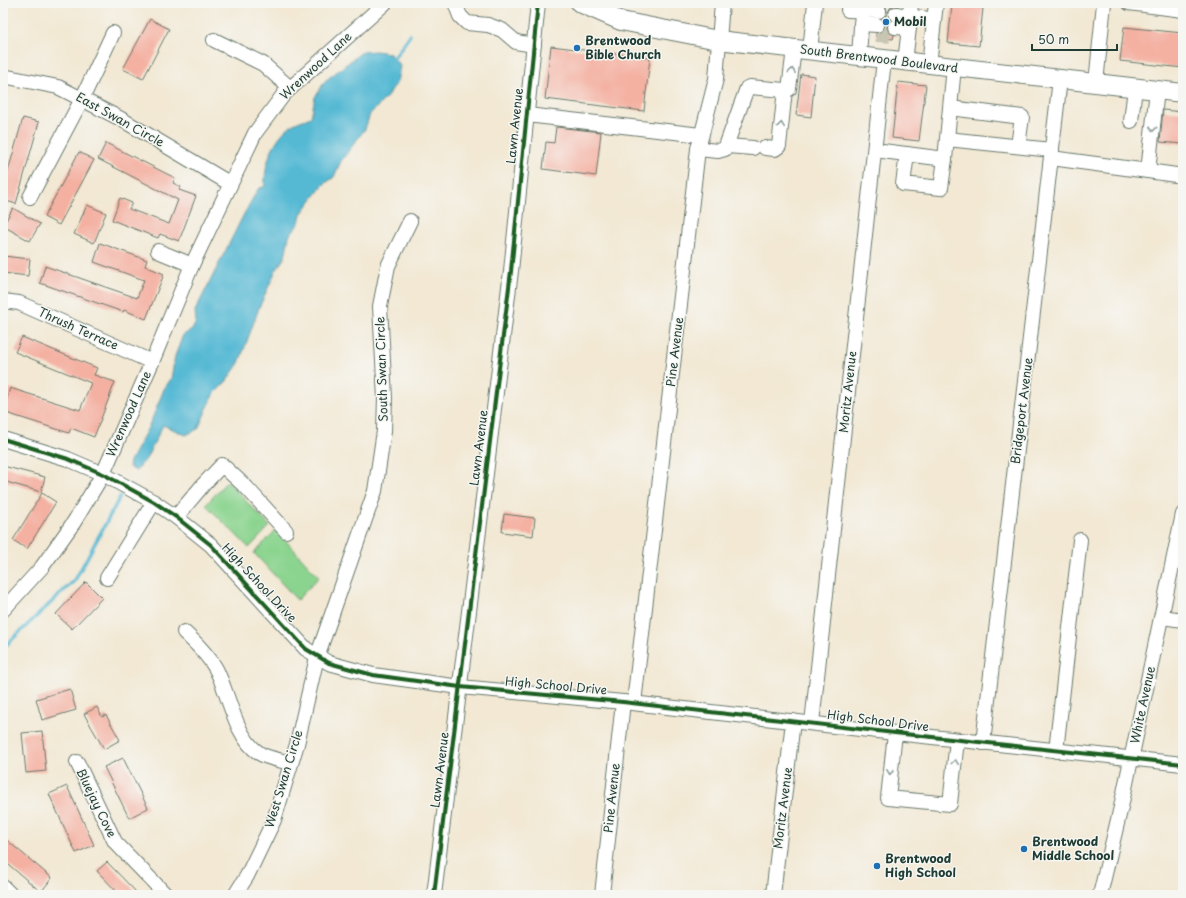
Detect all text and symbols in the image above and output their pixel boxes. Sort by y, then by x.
place label: Mobil [894,12,927,30]
marker: Mobil [881,17,891,27]
scale bar [1032,26,1117,52]
street label: Wrenwood Lane [275,27,356,103]
text: 50 m [1038,30,1069,48]
place label: Brentwood Bible Church [585,31,661,63]
street label: South Brentwood Boulevard [799,39,960,77]
marker: Brentwood Bible Church [572,43,582,53]
one-way arrow [787,68,796,74]
street label: East Swan Circle [73,87,168,151]
street label: Lawn Avenue [501,87,527,165]
one-way arrow [776,122,785,128]
one-way arrow [1149,126,1158,132]
street label: Thrush Terrace [35,302,122,354]
street label: South Swan Circle [370,316,392,422]
street label: Pine Avenue [661,316,687,388]
street label: Moritz Avenue [834,350,860,434]
street label: Bridgeport Avenue [1006,356,1037,465]
street label: Wrenwood Lane [101,367,155,460]
street label: Lawn Avenue [464,408,492,487]
street label: High School Drive [218,539,301,626]
street label: White Avenue [1125,664,1159,745]
street label: High School Drive [504,672,608,698]
street label: High School Drive [826,705,930,735]
street label: West Swan Circle [260,727,307,830]
street label: Lawn Avenue [425,730,453,809]
one-way arrow [950,759,959,765]
street label: Pine Avenue [598,762,624,834]
street label: Bluejay Cove [72,765,121,840]
street label: Moritz Avenue [768,766,796,850]
one-way arrow [886,769,895,775]
place label: Brentwood Middle School [1032,832,1114,864]
marker: Brentwood Middle School [1019,844,1029,854]
place label: Brentwood High School [885,849,956,881]
marker: Brentwood High School [872,861,882,871]

